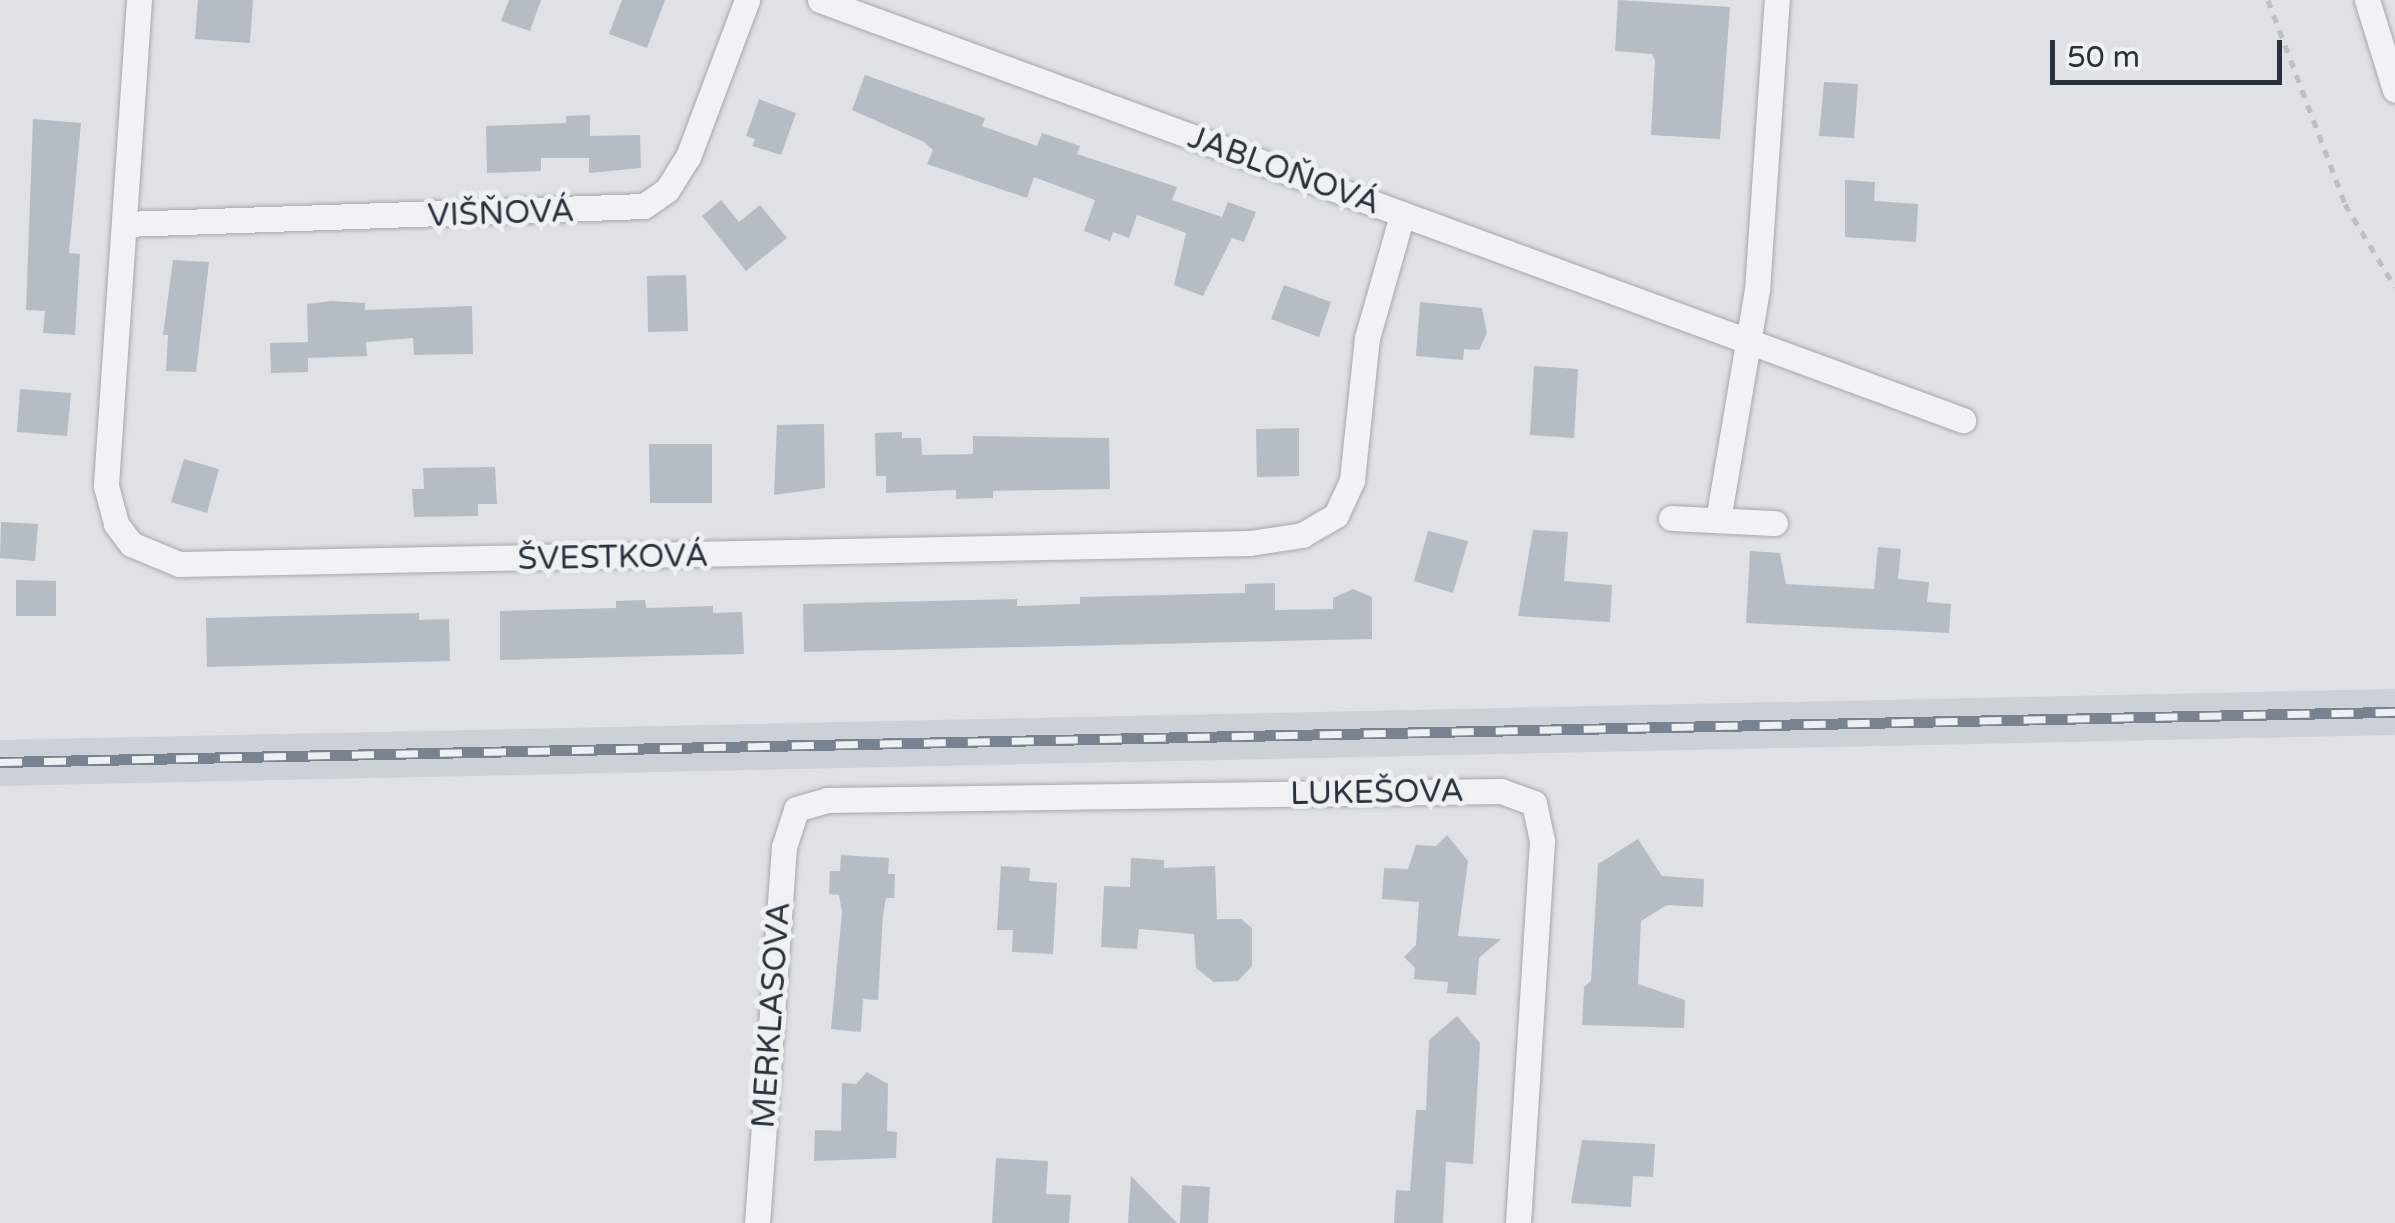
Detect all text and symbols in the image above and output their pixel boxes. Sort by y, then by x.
scale bar [2055,20,2288,82]
text: 50 m [2067,39,2140,76]
street label: JABLOŇOVÁ [1183,119,1385,223]
street label: VIŠŇOVÁ [427,192,575,236]
street label: ŠVESTKOVÁ [517,537,709,579]
street label: LUKEŠOVA [1290,772,1464,814]
street label: MERKLASOVA [745,900,799,1130]

